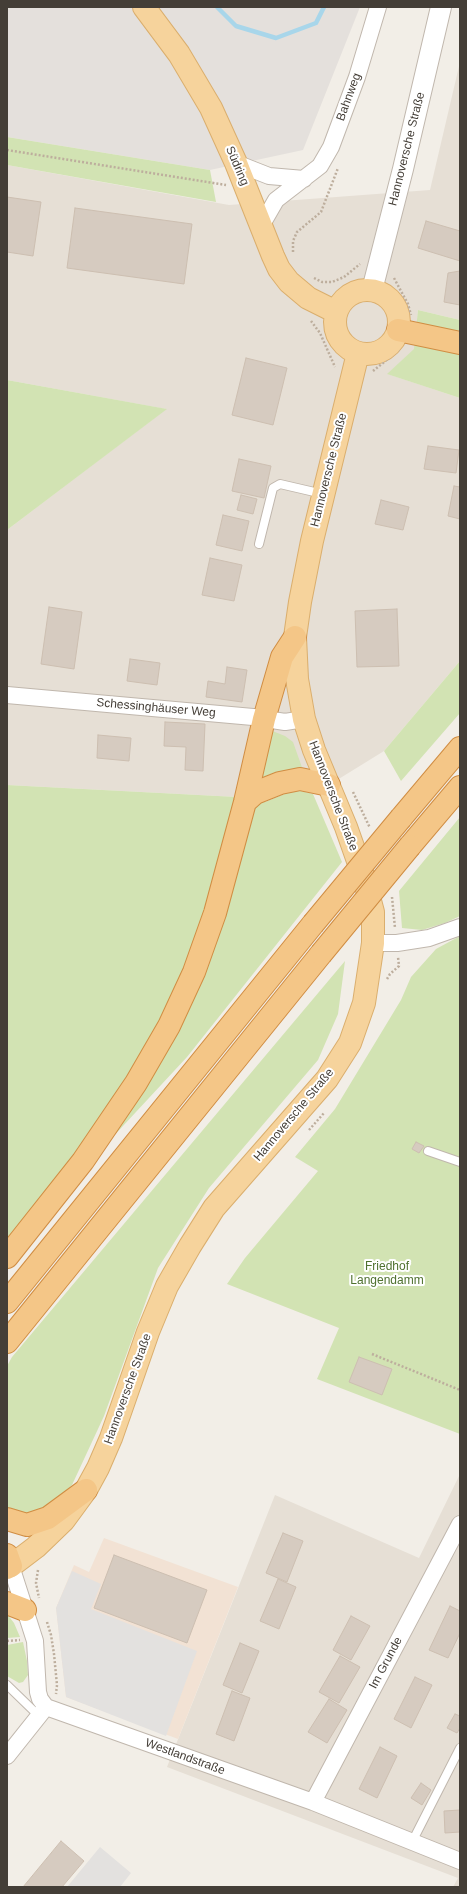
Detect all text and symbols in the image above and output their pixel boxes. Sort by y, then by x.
street label: Bahnweg [334,71,364,123]
street label: Hannoversche Straße [386,91,428,207]
street label: Südring [222,144,252,188]
street label: Hannoversche Straße [308,412,350,528]
street label: Schessinghäuser Weg [96,696,216,720]
street label: Hannoversche Straße [305,739,361,853]
street label: Hannoversche Straße [251,1066,337,1164]
park label: Friedhof Langendamm [350,1260,424,1288]
street label: Hannoversche Straße [101,1332,155,1446]
street label: Im Grunde [366,1635,406,1691]
street label: Westlandstraße [143,1736,227,1778]

